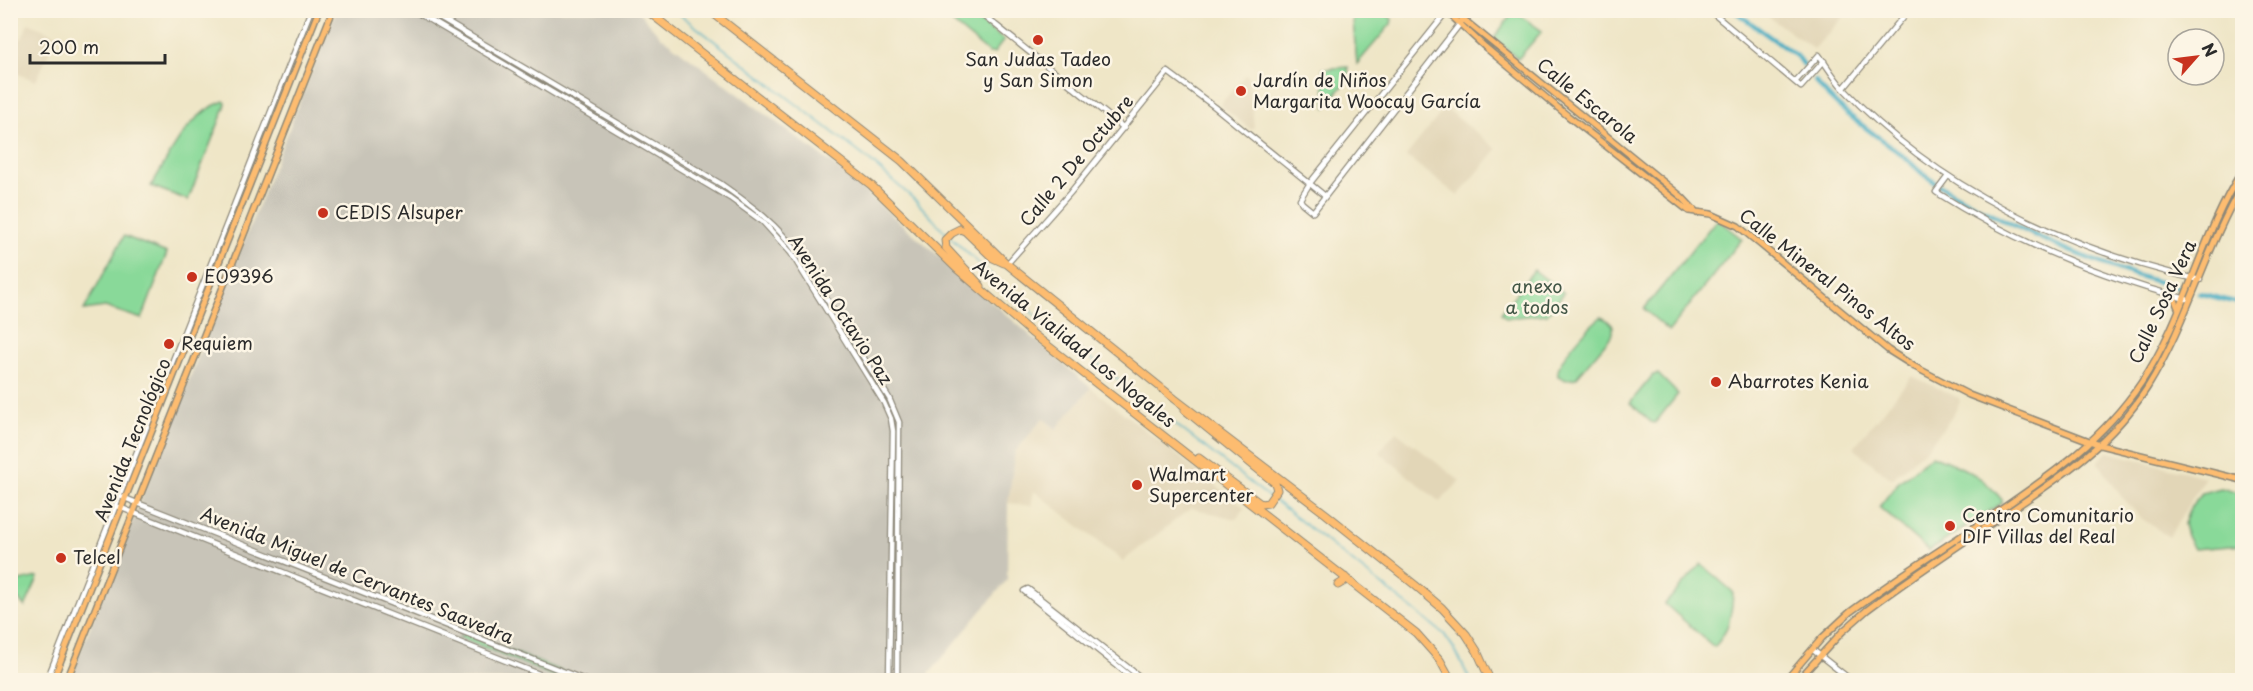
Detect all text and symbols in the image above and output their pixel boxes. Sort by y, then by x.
scale bar [30,27,165,65]
north arrow [2166,27,2226,87]
text: 200 m [39,33,99,60]
marker: San Judas Tadeo y San Simon [1031,33,1045,47]
text: N [2197,38,2224,61]
place label: San Judas Tadeo y San Simon [965,45,1111,93]
street label: Calle Escarola [1532,51,1645,149]
place label: Jardín de Niños Margarita Woocay García [1253,66,1481,114]
marker: Jardín de Niños Margarita Woocay García [1234,84,1248,98]
street label: Calle 2 De Octubre [1013,88,1139,232]
place label: CEDIS Alsuper [335,198,464,225]
street label: Calle Mineral Pinos Altos [1734,201,1922,356]
marker: CEDIS Alsuper [316,206,330,220]
street label: Avenida Octavio Paz [783,229,900,390]
street label: Calle Sosa Vera [2121,235,2202,368]
street label: Avenida Vialidad Los Nogales [968,252,1182,433]
place label: E09396 [204,262,274,289]
marker: E09396 [185,270,199,284]
park label: anexo a todos [1505,272,1569,320]
place label: Requiem [181,329,253,356]
marker: Requiem [162,337,176,351]
street label: Avenida Tecnológico [86,354,177,525]
place label: Abarrotes Kenia [1728,367,1869,394]
marker: Abarrotes Kenia [1709,375,1723,389]
place label: Walmart Supercenter [1149,460,1254,508]
marker: Walmart Supercenter [1130,478,1144,492]
street label: Avenida Miguel de Cervantes Saavedra [197,499,519,650]
place label: Centro Comunitario DIF Villas del Real [1962,501,2134,549]
marker: Centro Comunitario DIF Villas del Real [1943,519,1957,533]
place label: Telcel [73,543,121,570]
marker: Telcel [54,551,68,565]

